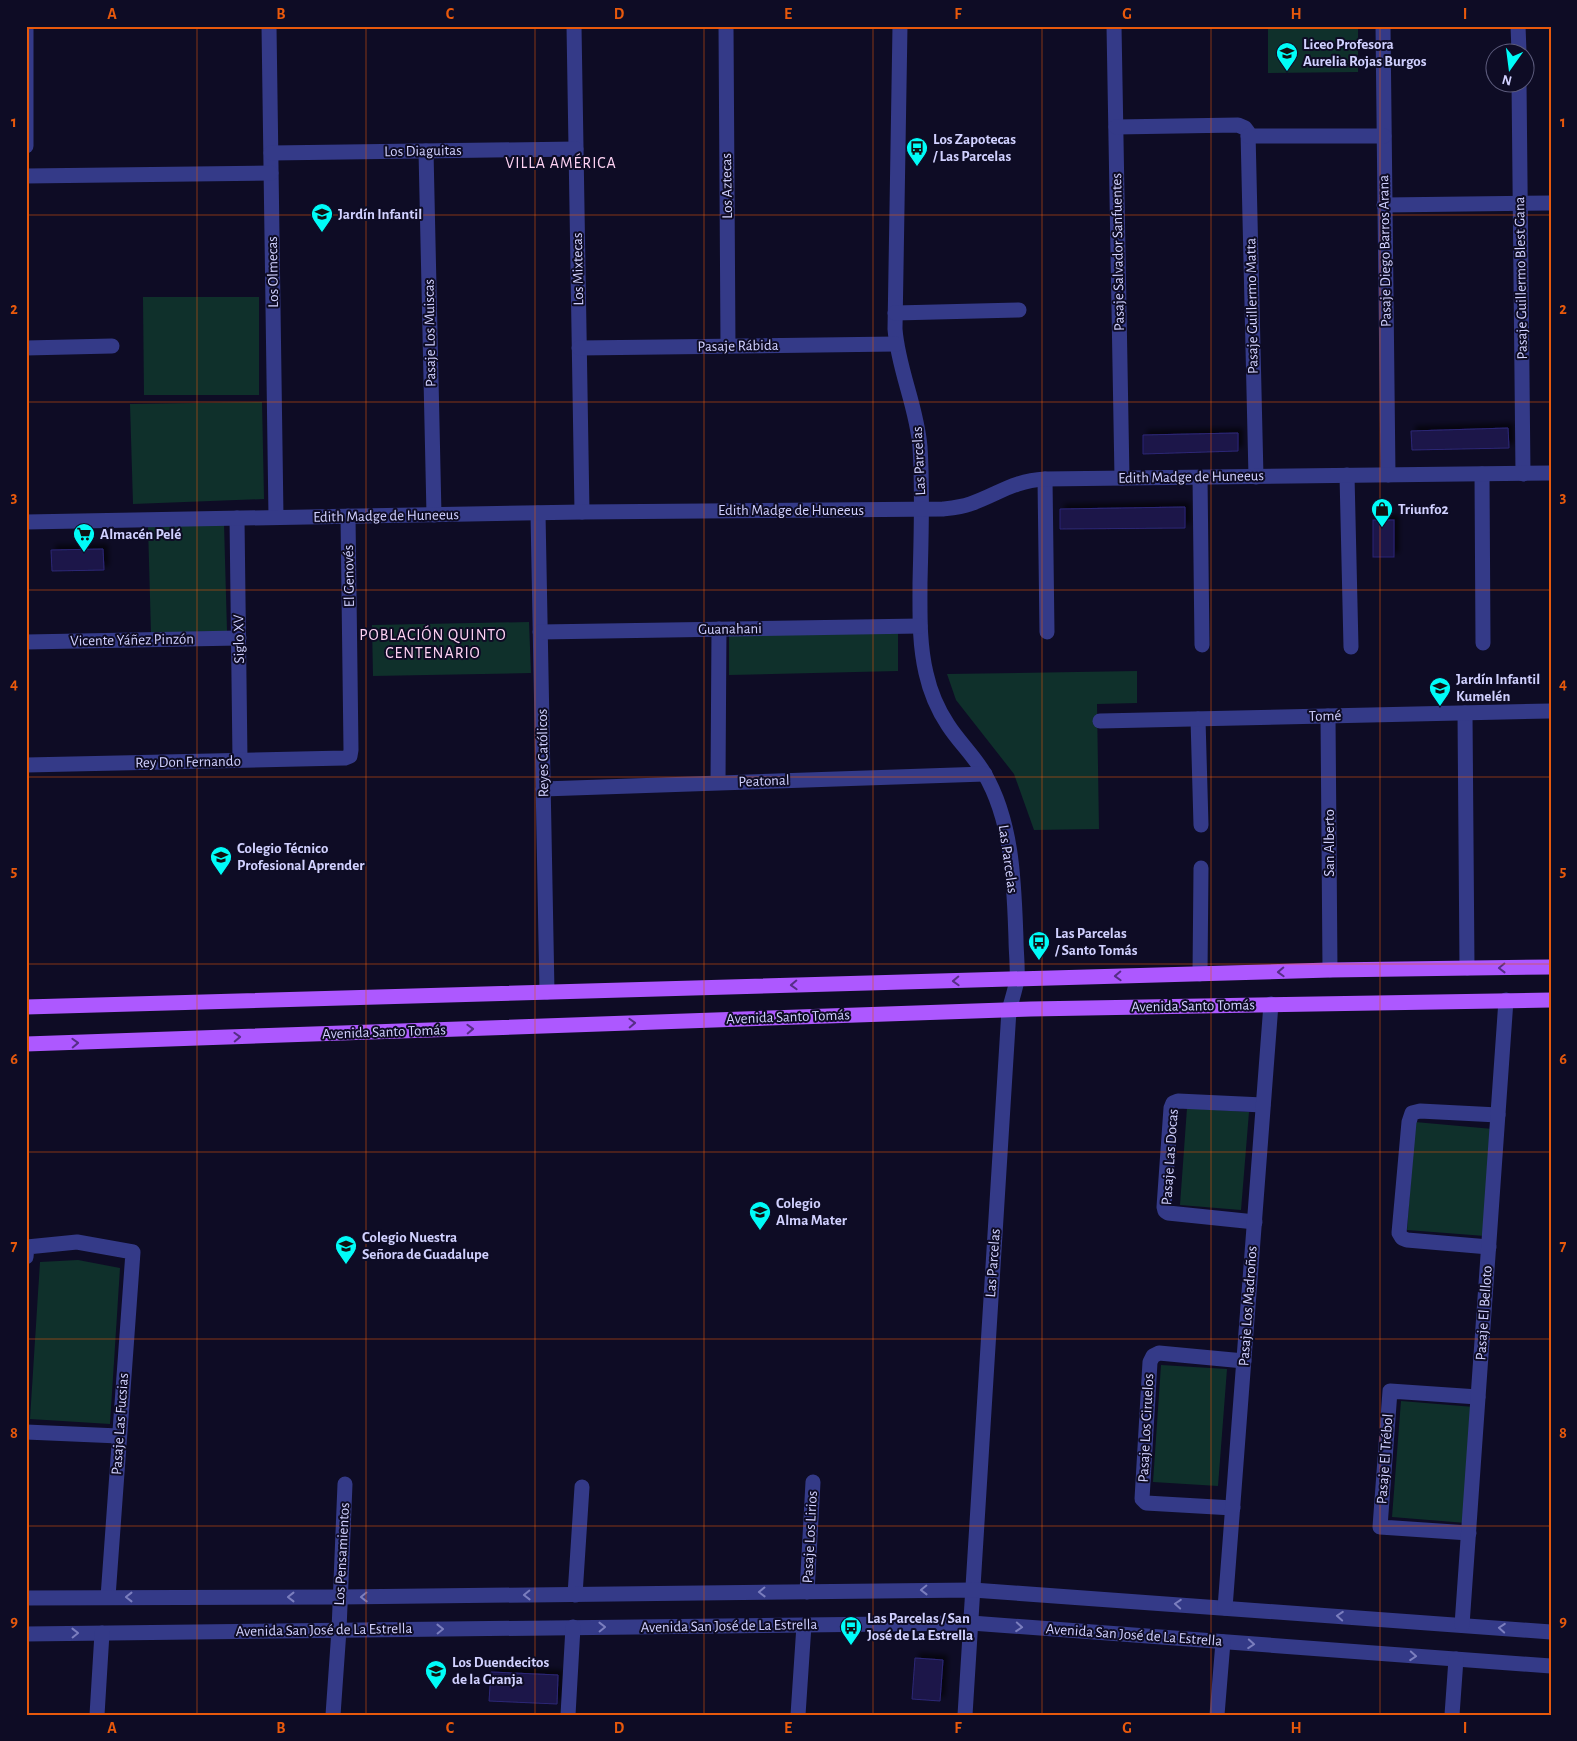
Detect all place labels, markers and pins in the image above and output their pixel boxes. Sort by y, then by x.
place label: Liceo Profesora Aurelia Rojas Burgos [1303,37,1427,69]
school or university icon: Liceo Profesora Aurelia Rojas Burgos [1275,41,1299,72]
place label: Los Zapotecas / Las Parcelas [932,132,1016,164]
bus stop icon: Los Zapotecas / Las Parcelas [905,136,929,167]
school or university icon: Jardín Infantil [310,202,334,233]
place label: Jardín Infantil [338,207,422,222]
shop icon: Triunfo2 [1370,497,1394,528]
place label: Triunfo2 [1398,502,1449,517]
supermarket icon: Almacén Pelé [72,522,96,553]
place label: Almacén Pelé [100,527,181,542]
place label: Jardín Infantil Kumelén [1456,672,1540,704]
school or university icon: Jardín Infantil Kumelén [1428,676,1452,707]
place label: Colegio Técnico Profesional Aprender [237,841,365,873]
school or university icon: Colegio Técnico Profesional Aprender [209,845,233,876]
place label: Las Parcelas / Santo Tomás [1054,926,1138,958]
bus stop icon: Las Parcelas / Santo Tomás [1027,930,1051,961]
place label: Colegio Alma Mater [776,1196,848,1228]
school or university icon: Colegio Alma Mater [748,1200,772,1231]
place label: Colegio Nuestra Señora de Guadalupe [362,1230,489,1262]
school or university icon: Colegio Nuestra Señora de Guadalupe [334,1234,358,1265]
place label: Las Parcelas / San José de La Estrella [867,1611,973,1643]
bus stop icon: Las Parcelas / San José de La Estrella [839,1615,863,1646]
place label: Los Duendecitos de la Granja [452,1655,550,1687]
school or university icon: Los Duendecitos de la Granja [424,1659,448,1690]

